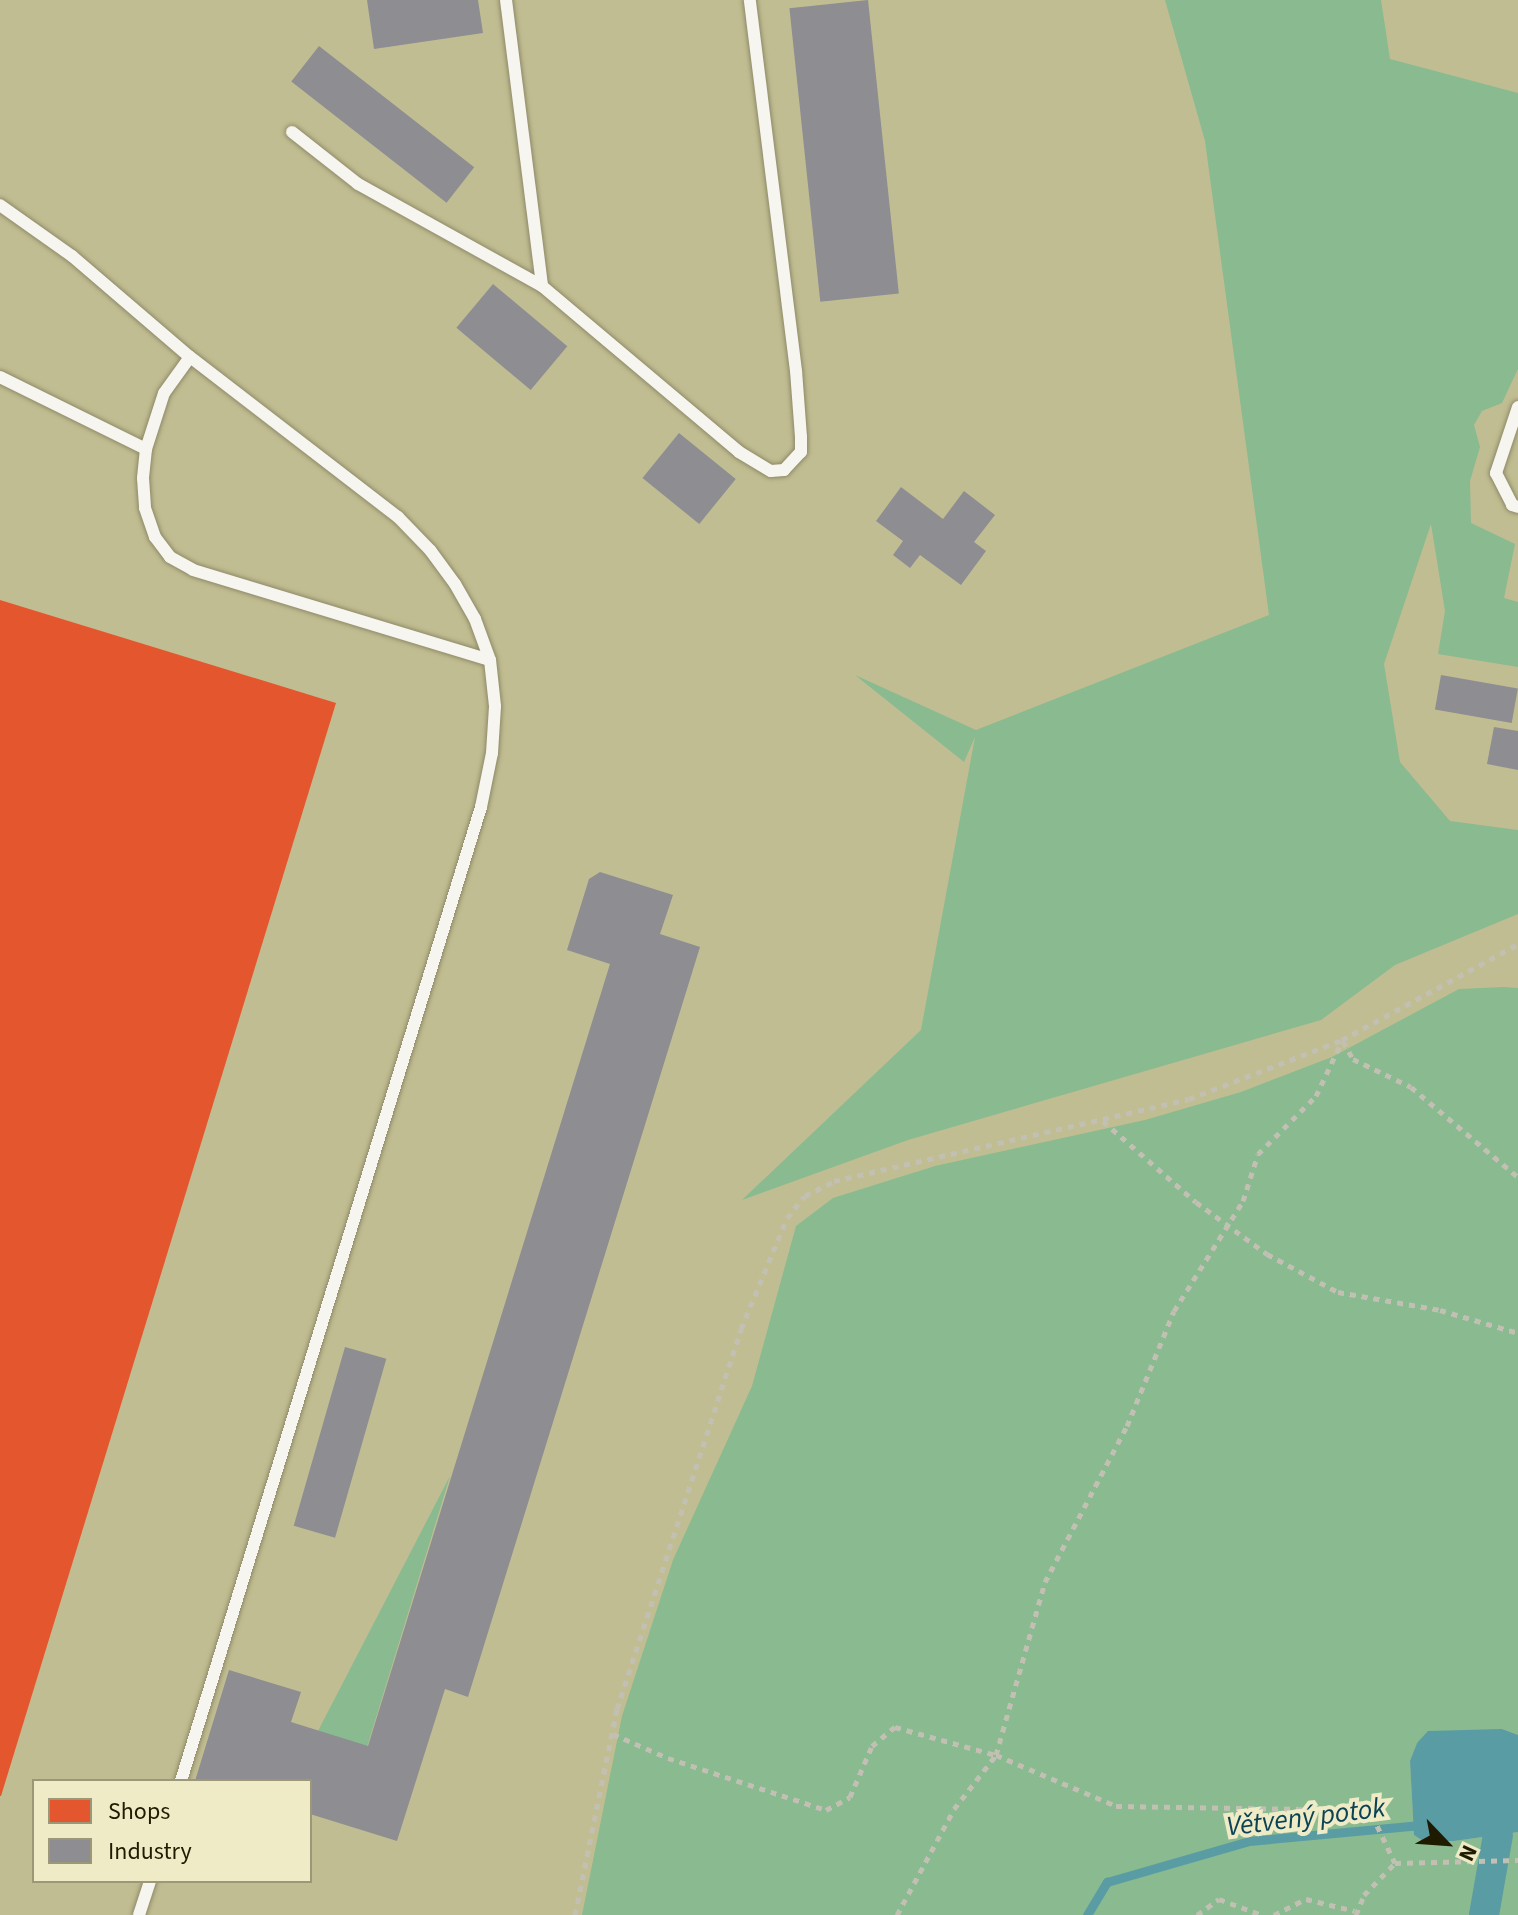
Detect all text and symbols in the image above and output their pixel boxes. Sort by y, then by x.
legend [32,1779,312,1883]
water label: Větvený potok [1225,1791,1387,1843]
text: Shops [108,1794,170,1829]
north arrow [1406,1803,1486,1883]
text: Industry [108,1834,192,1869]
text: N [1450,1840,1485,1867]

